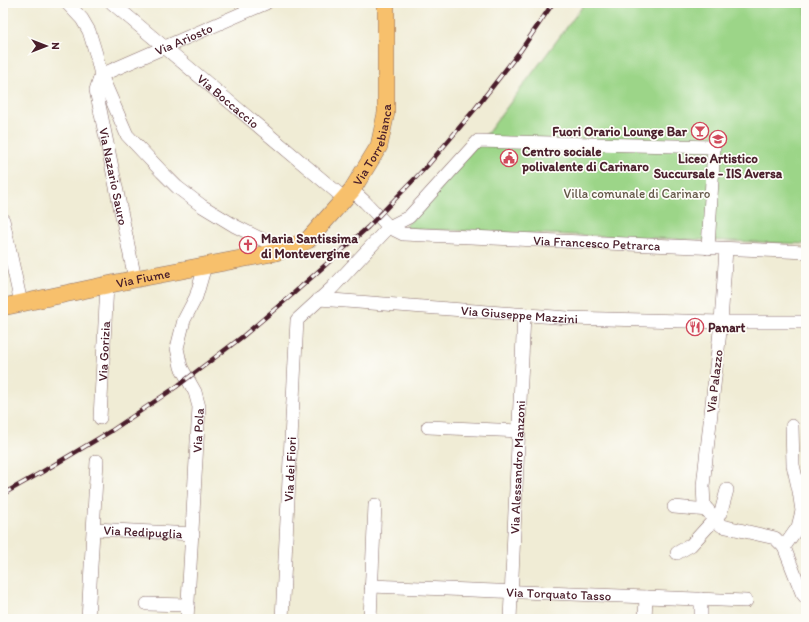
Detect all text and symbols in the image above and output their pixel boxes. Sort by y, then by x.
street label: Via Ariosto [153,20,215,59]
north arrow [26,26,66,66]
text: N [49,42,62,50]
street label: Via Boccaccio [194,71,262,132]
street label: Via Torrebianca [350,104,394,188]
bar icon: Fuori Orario Lounge Bar [690,121,710,141]
place label: Fuori Orario Lounge Bar [552,124,688,140]
street label: Via Nazario Sauro [96,126,131,227]
school or university icon: Liceo Artistico Succursale - IIS Aversa [708,129,728,149]
place label: Centro sociale polivalente di Carinaro [521,144,649,175]
public building icon: Centro sociale polivalente di Carinaro [499,148,519,168]
place label: Liceo Artistico Succursale - IIS Aversa [654,151,783,181]
park label: Villa comunale di Carinaro [564,186,711,201]
place label: Maria Santissima di Montevergine [261,231,358,262]
street label: Via Francesco Petrarca [533,233,661,254]
church icon: Maria Santissima di Montevergine [238,235,258,255]
street label: Via Fiume [115,266,171,291]
street label: Via Giuseppe Mazzini [460,303,578,326]
restaurant icon: Panart [685,317,705,337]
street label: Via Gorizia [95,320,113,382]
place label: Panart [708,320,745,335]
street label: Via Palazzo [703,348,726,413]
street label: Via Alessandro Manzoni [507,400,528,534]
street label: Via Pola [189,407,207,453]
street label: Via dei Fiori [281,436,299,502]
street label: Via Redipuglia [103,522,183,541]
street label: Via Torquato Tasso [506,584,612,604]

